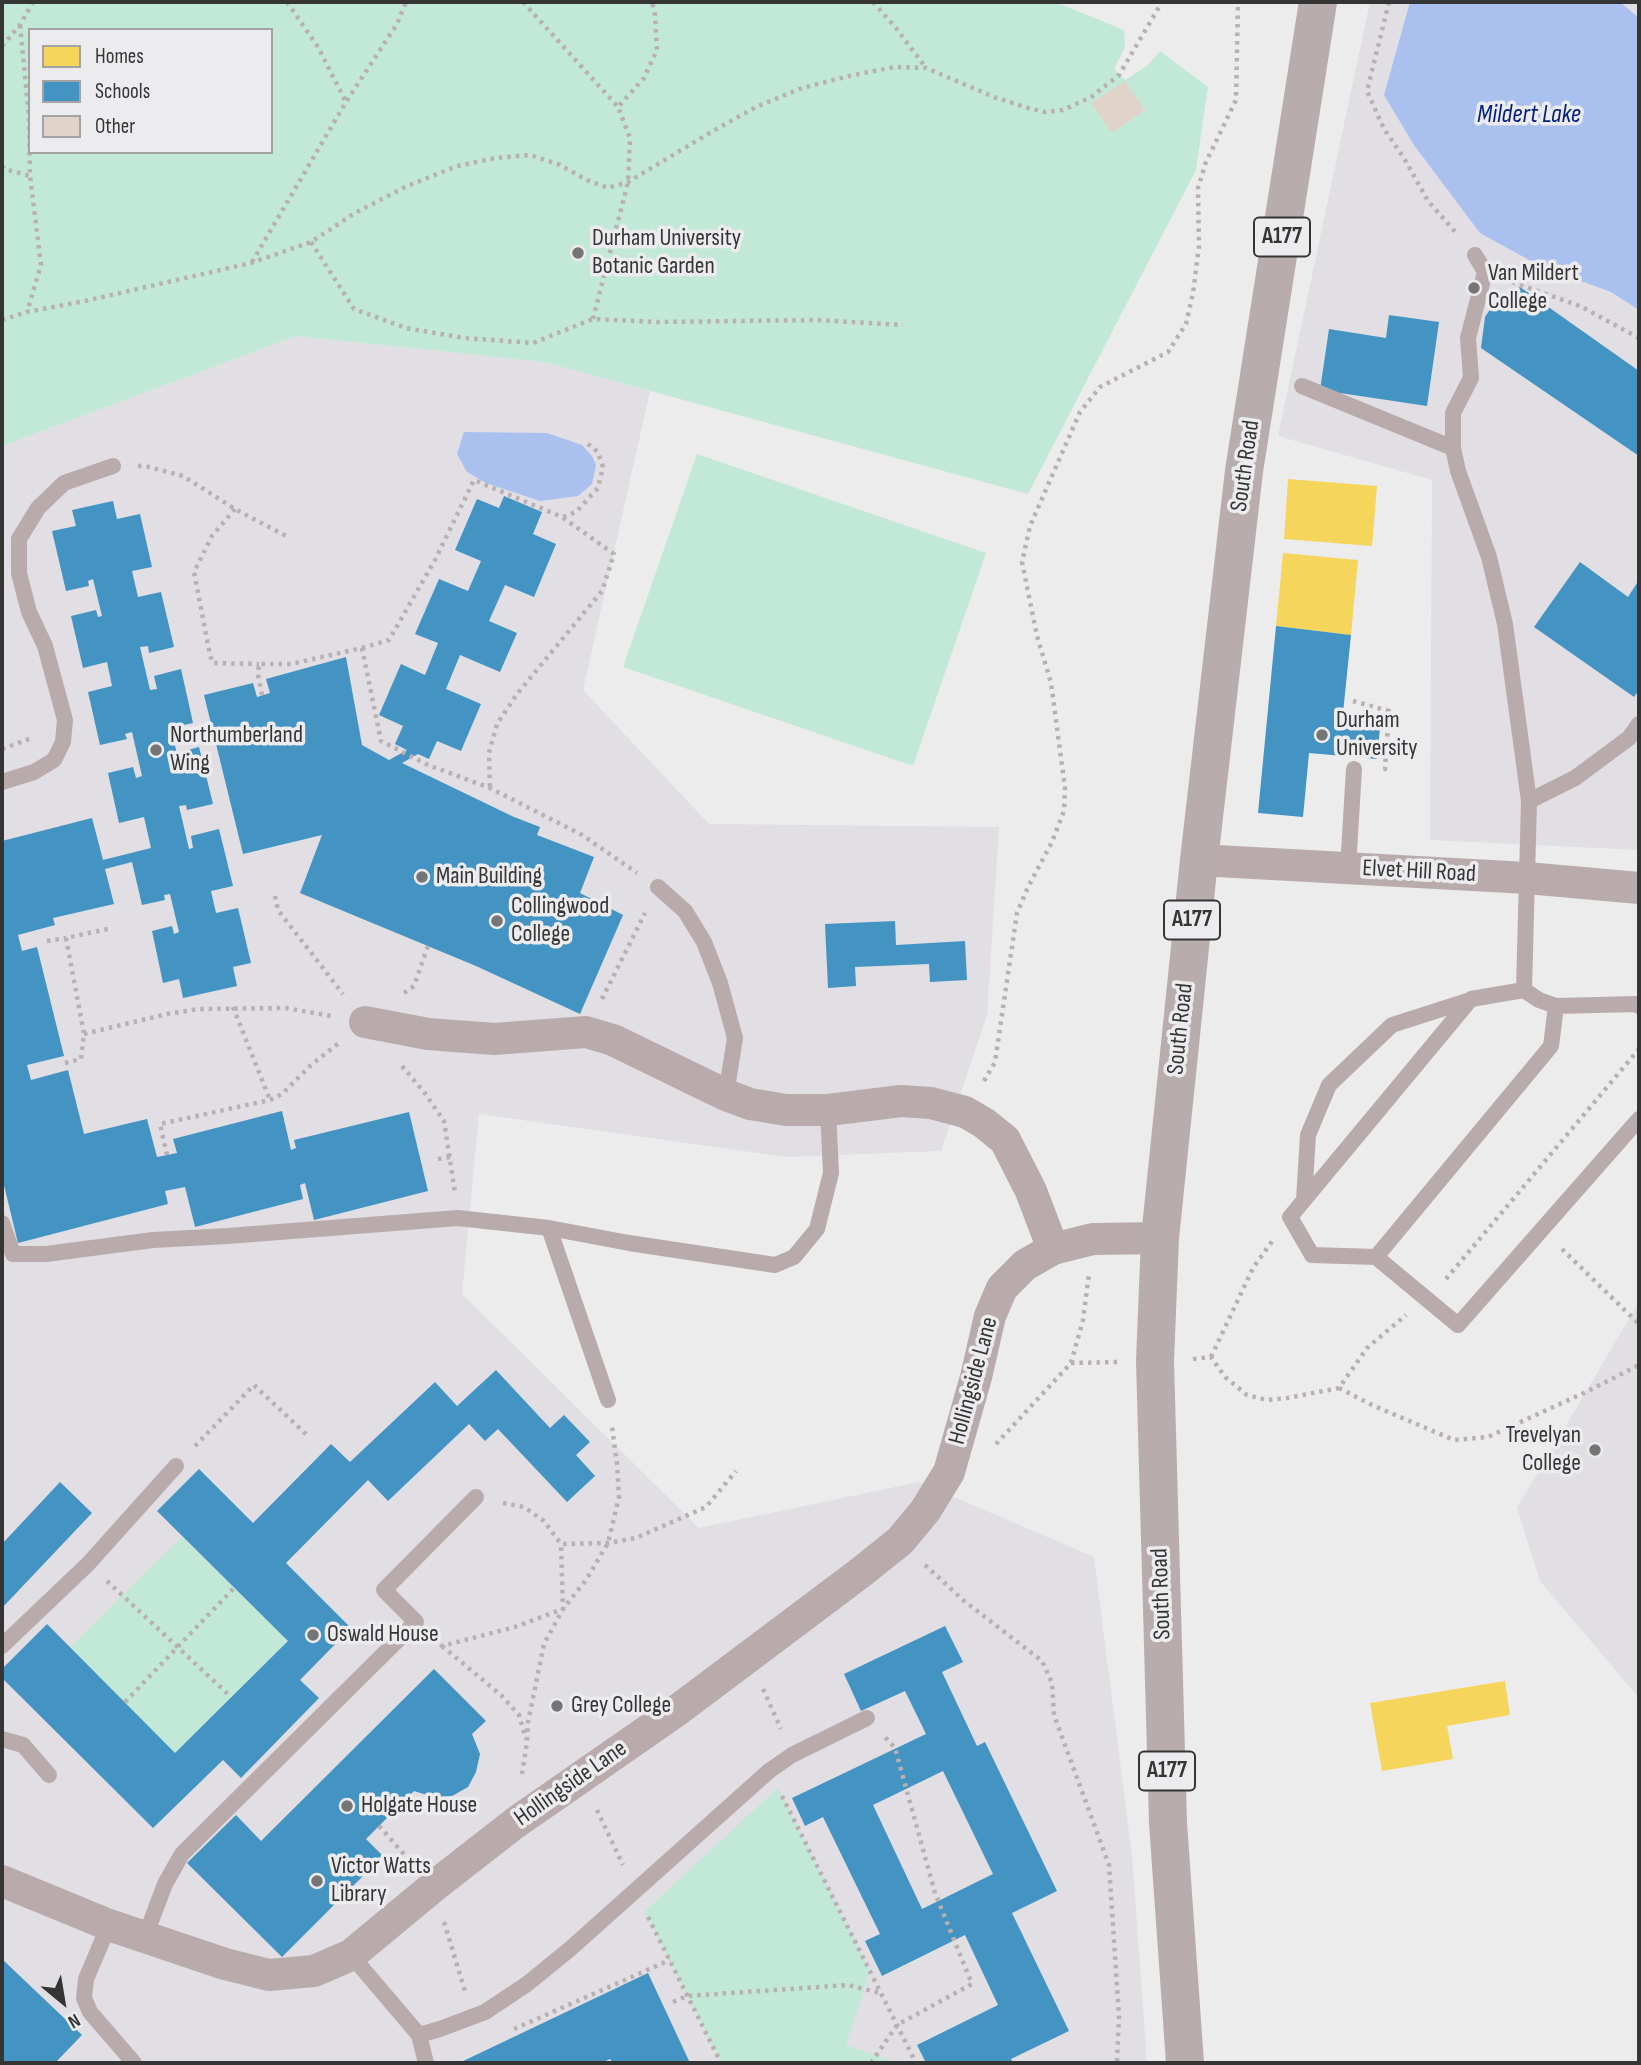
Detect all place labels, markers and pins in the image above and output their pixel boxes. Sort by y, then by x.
place label: Durham University Botanic Garden [592,225,741,281]
marker: Durham University Botanic Garden [570,245,586,261]
place label: Van Mildert College [1488,260,1579,316]
marker: Van Mildert College [1466,280,1482,296]
place label: Durham University [1336,707,1418,763]
place label: Northumberland Wing [170,722,303,778]
marker: Durham University [1314,727,1330,743]
marker: Northumberland Wing [148,742,164,758]
place label: Main Building [436,863,542,891]
marker: Main Building [414,869,430,885]
place label: Collingwood College [511,893,609,949]
marker: Collingwood College [489,913,505,929]
place label: Trevelyan College [1505,1422,1581,1478]
marker: Trevelyan College [1587,1442,1603,1458]
place label: Oswald House [327,1621,439,1649]
marker: Oswald House [305,1627,321,1643]
place label: Grey College [571,1692,671,1720]
marker: Grey College [549,1698,565,1714]
place label: Holgate House [361,1792,477,1820]
marker: Holgate House [339,1798,355,1814]
place label: Victor Watts Library [331,1853,431,1909]
marker: Victor Watts Library [309,1873,325,1889]

